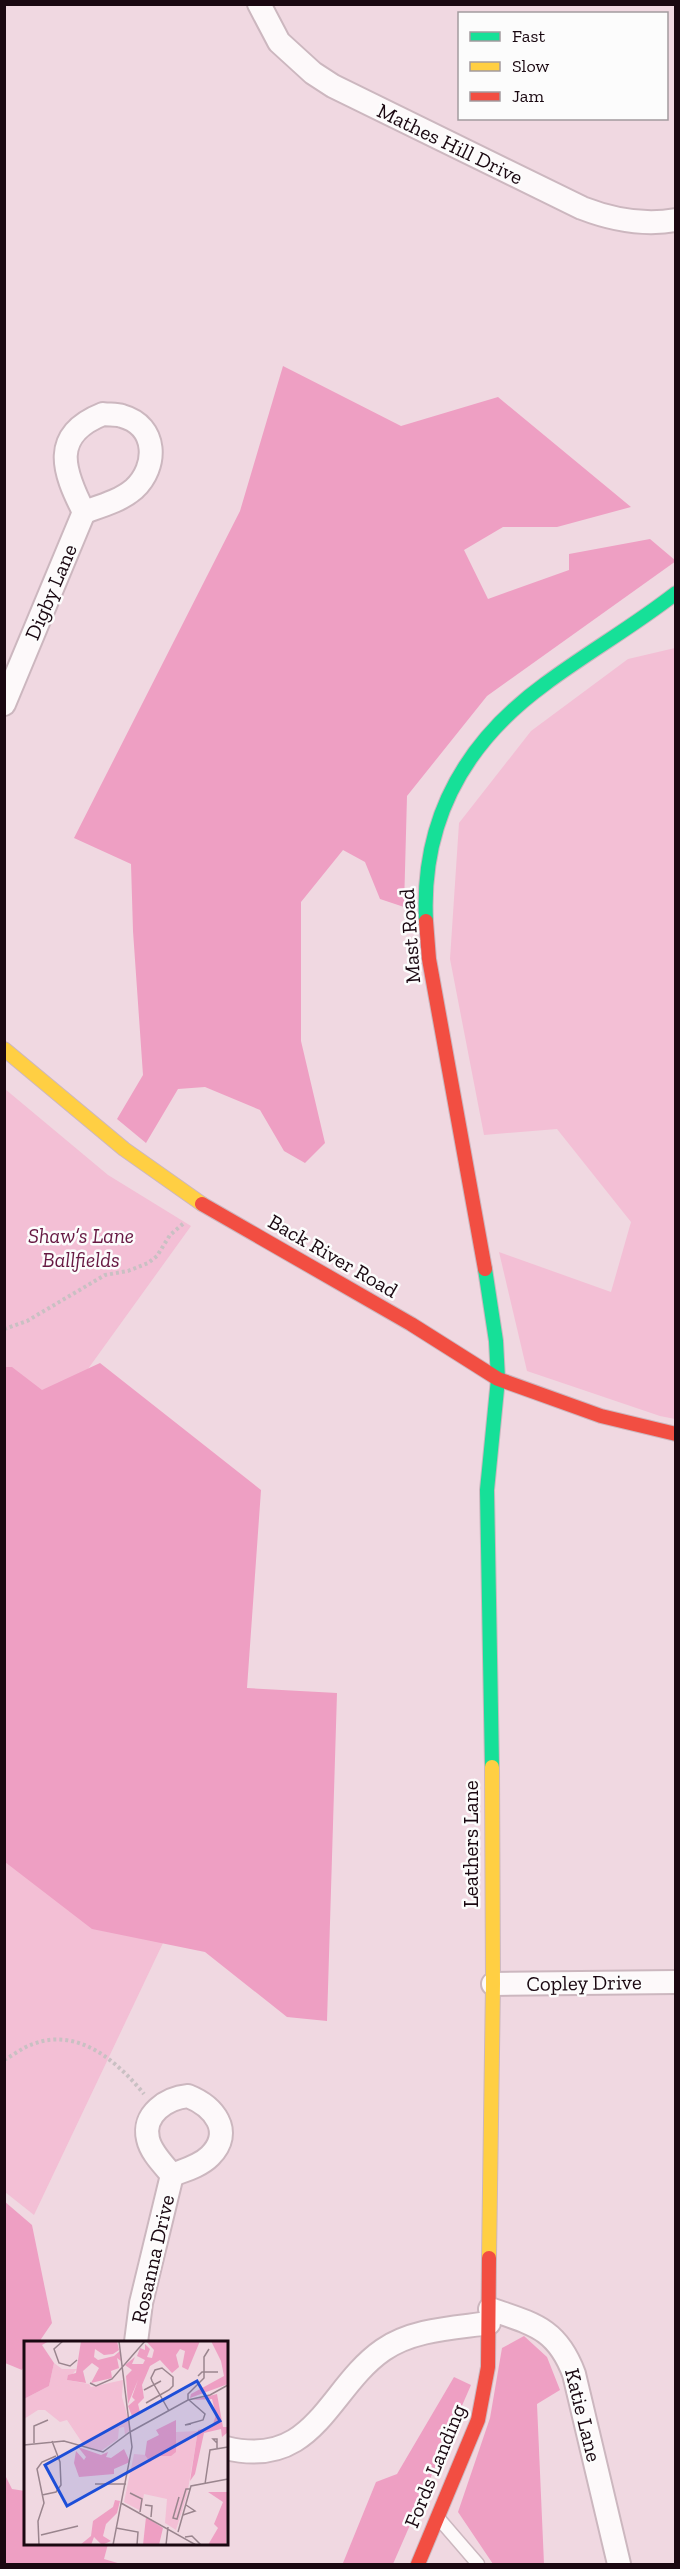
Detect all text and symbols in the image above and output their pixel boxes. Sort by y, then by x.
legend [458,12,668,120]
text: Fast [512,25,545,47]
text: Slow [512,55,549,77]
text: Jam [512,85,544,107]
street label: Mathes Hill Drive [373,97,527,190]
street label: Digby Lane [19,540,82,643]
street label: Mast Road [394,887,425,984]
street label: Back River Road [264,1208,403,1303]
park label: Shaw’s Lane Ballfields [28,1223,134,1272]
street label: Leathers Lane [458,1780,483,1908]
street label: Copley Drive [526,1969,642,1996]
street label: Rosanna Drive [126,2192,179,2326]
inset map [24,2341,228,2545]
street label: Katie Lane [560,2366,607,2464]
street label: Fords Landing [398,2400,471,2531]

